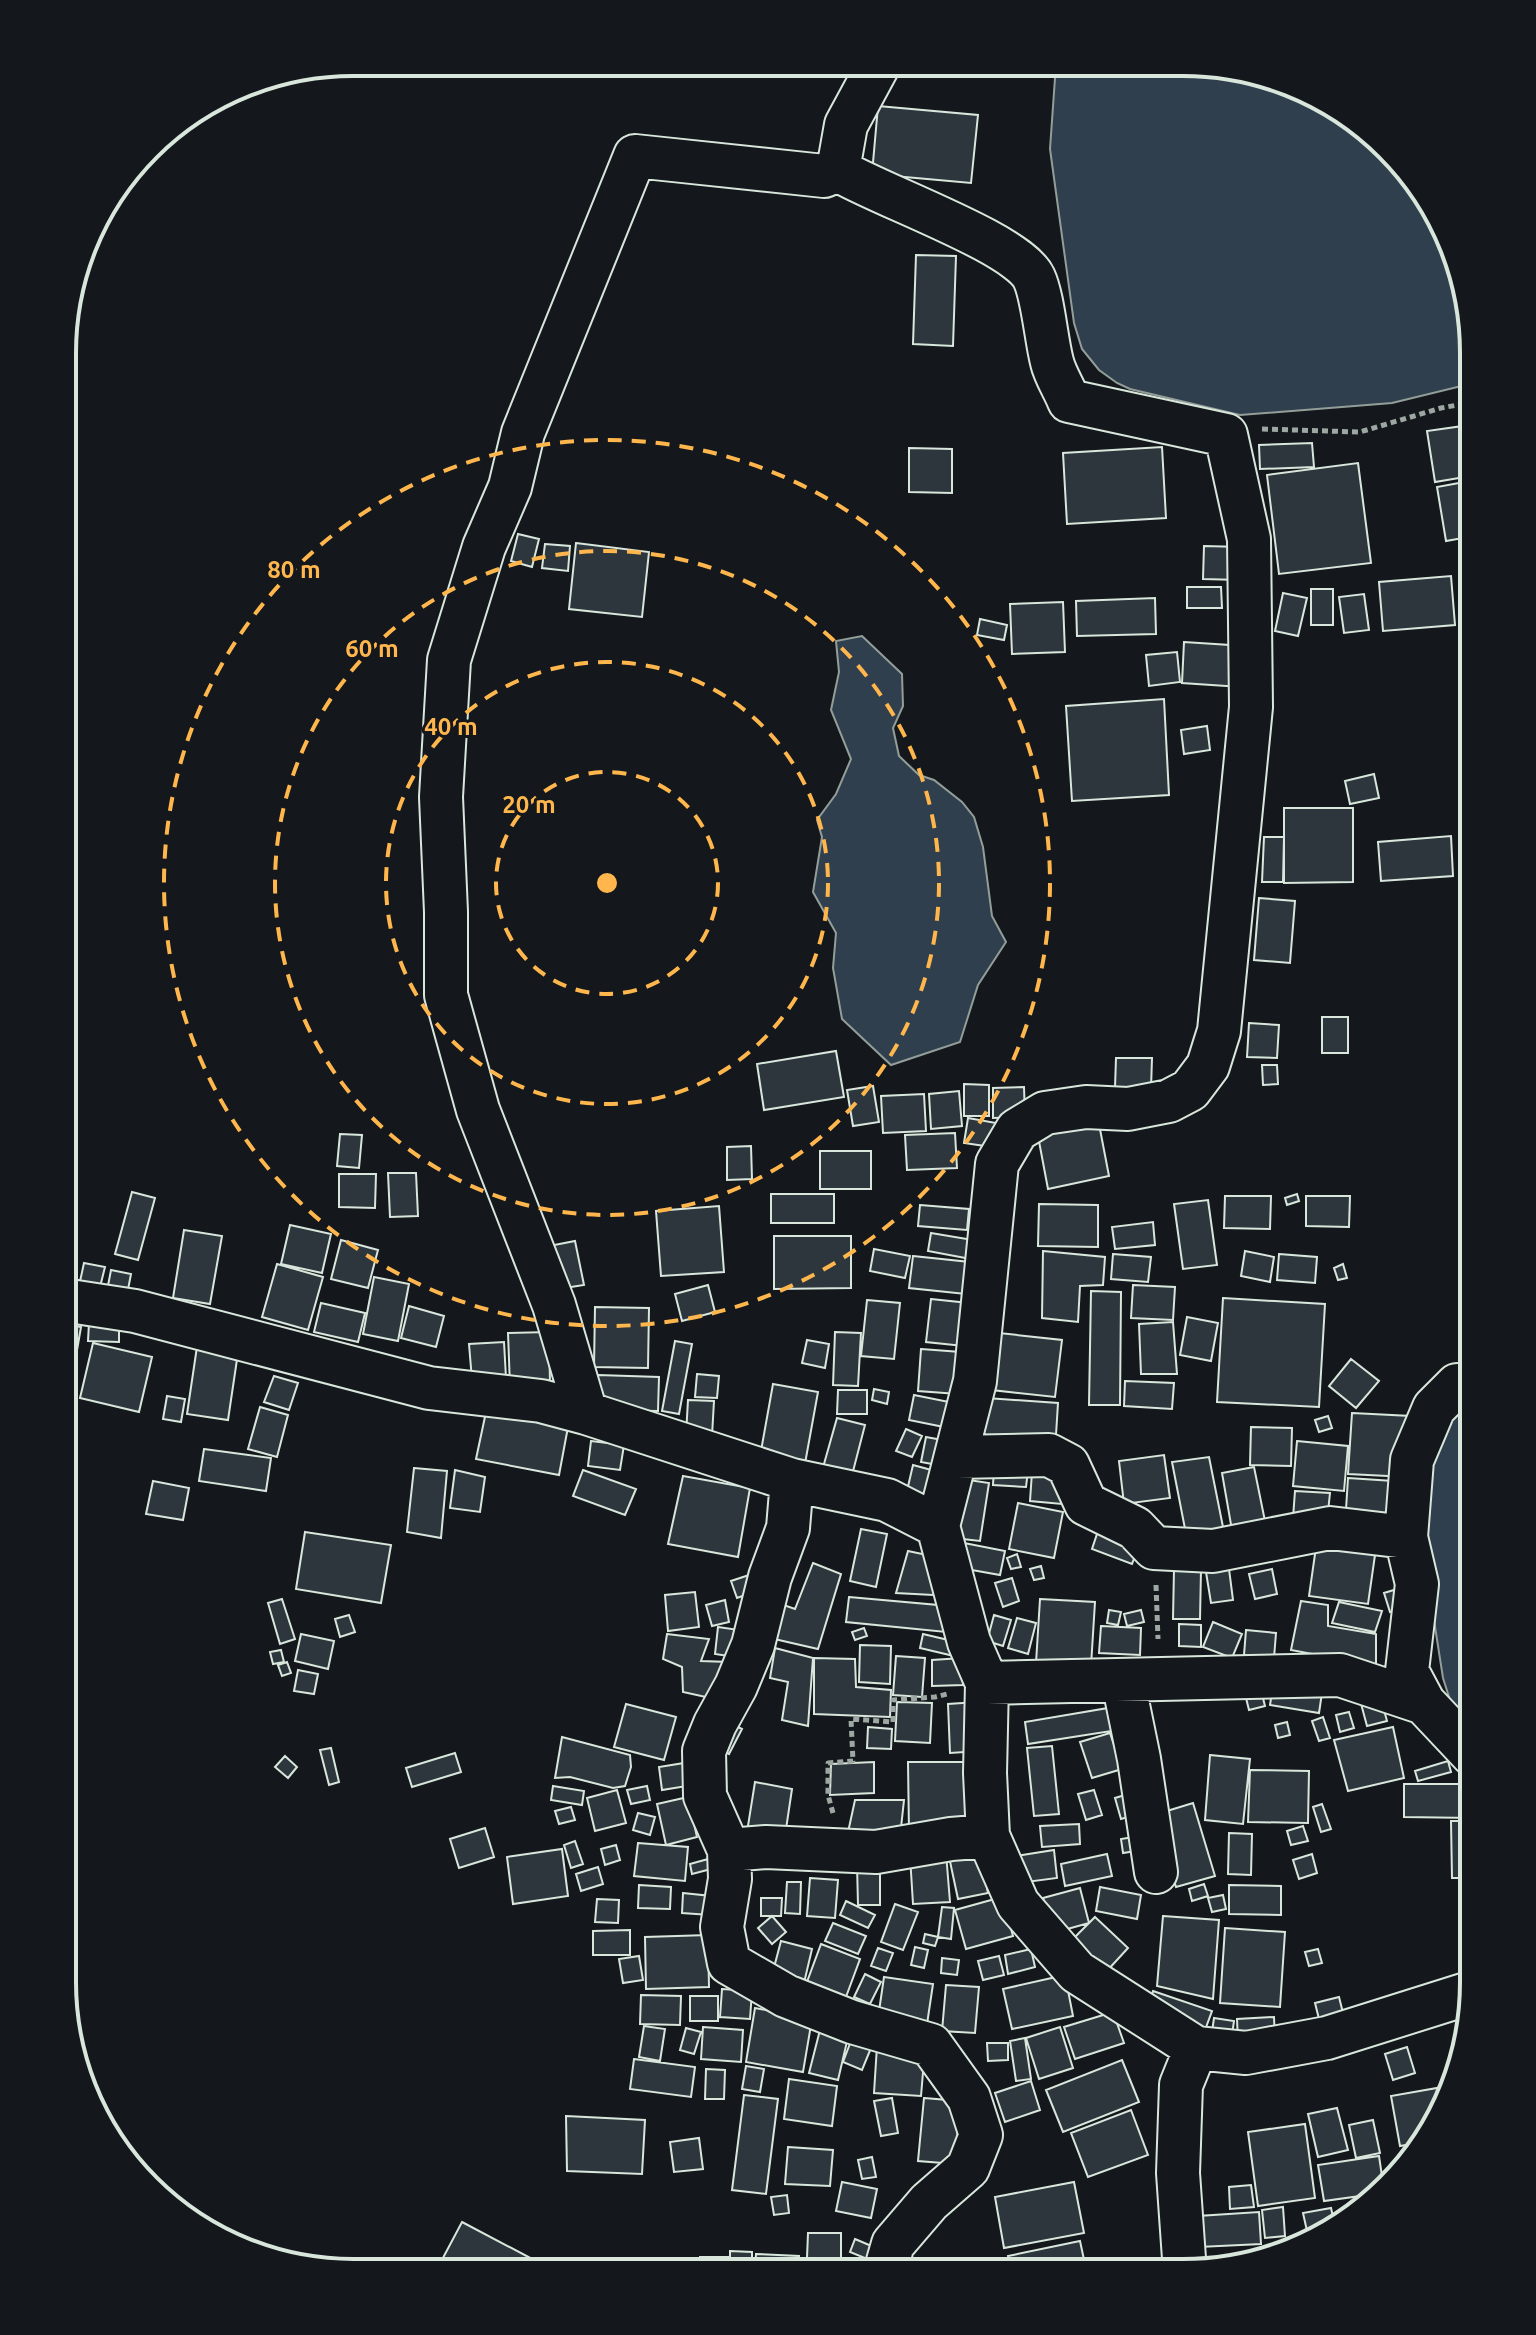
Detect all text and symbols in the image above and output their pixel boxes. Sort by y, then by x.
text: 80 m [267,556,321,583]
text: 60 m [345,635,399,662]
text: 40 m [424,713,478,740]
text: 20 m [502,791,556,818]
centre of rings [593,869,621,897]

